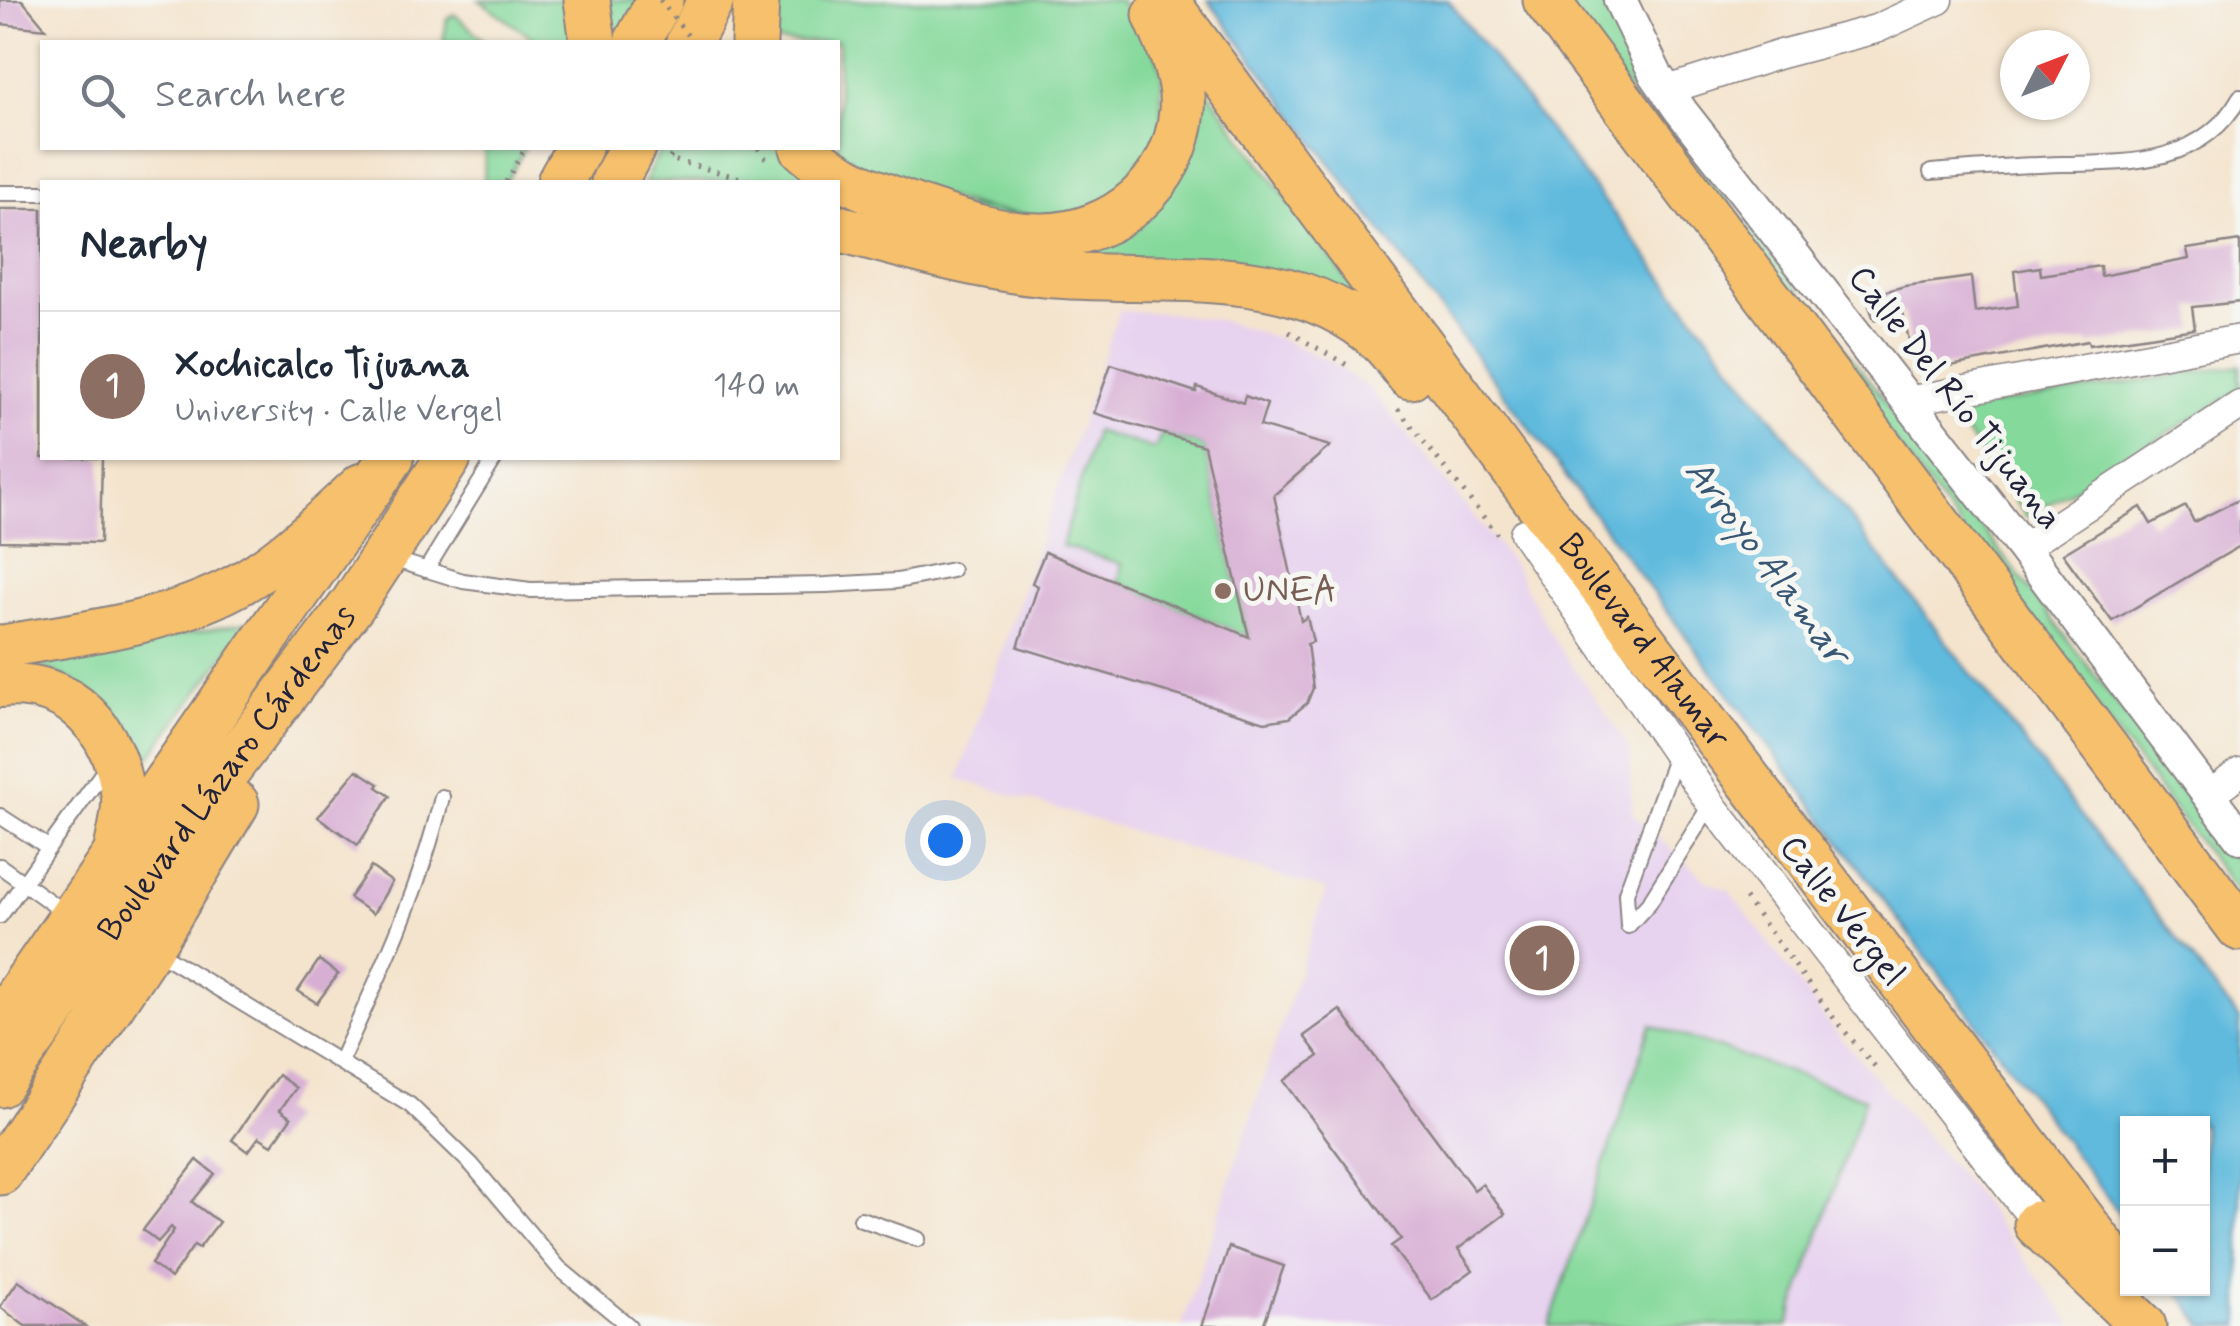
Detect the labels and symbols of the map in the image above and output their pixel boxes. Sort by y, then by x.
north arrow [2000,30,2090,120]
street label: Calle Del Río Tijuana [1837,256,2073,540]
water label: Arroyo Alamar [1673,449,1863,679]
street label: Boulevard Alamar [1547,524,1740,759]
place label: UNEA [1243,568,1337,614]
marker: UNEA [1212,580,1234,602]
street label: Boulevard Lázaro Cárdenas [88,596,367,951]
your location [920,815,971,866]
street label: Calle Vergel [1766,826,1915,998]
pin: 1 [1510,920,1574,996]

